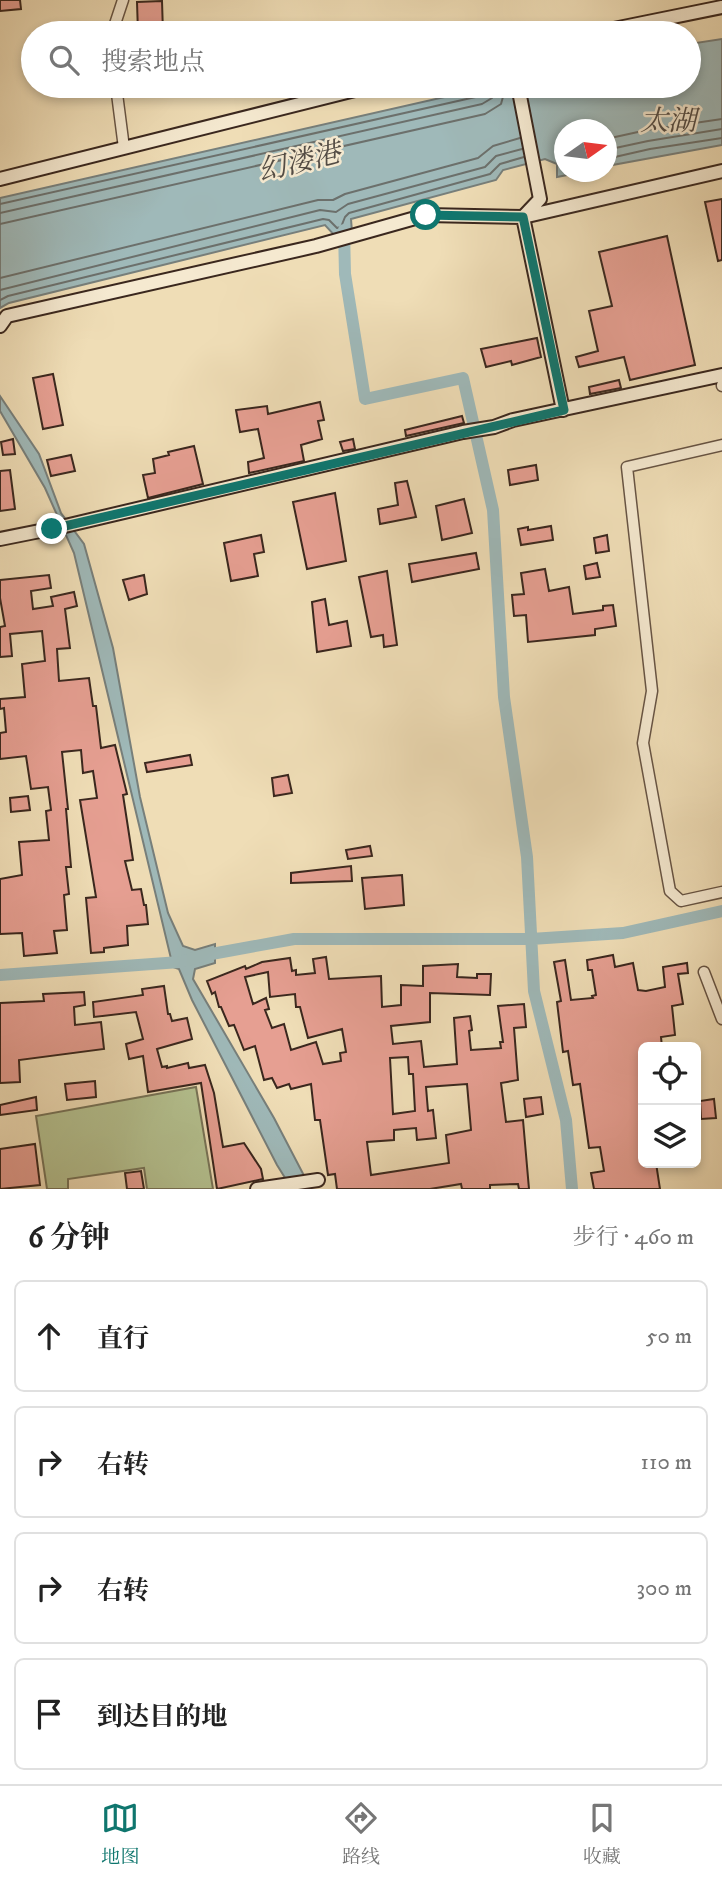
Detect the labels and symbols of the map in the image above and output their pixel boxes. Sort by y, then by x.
water label: 太湖 [640,104,701,139]
north arrow [554,119,617,182]
water label: 幻溇港 [254,134,348,190]
route start [410,199,441,230]
route end [36,513,67,544]

